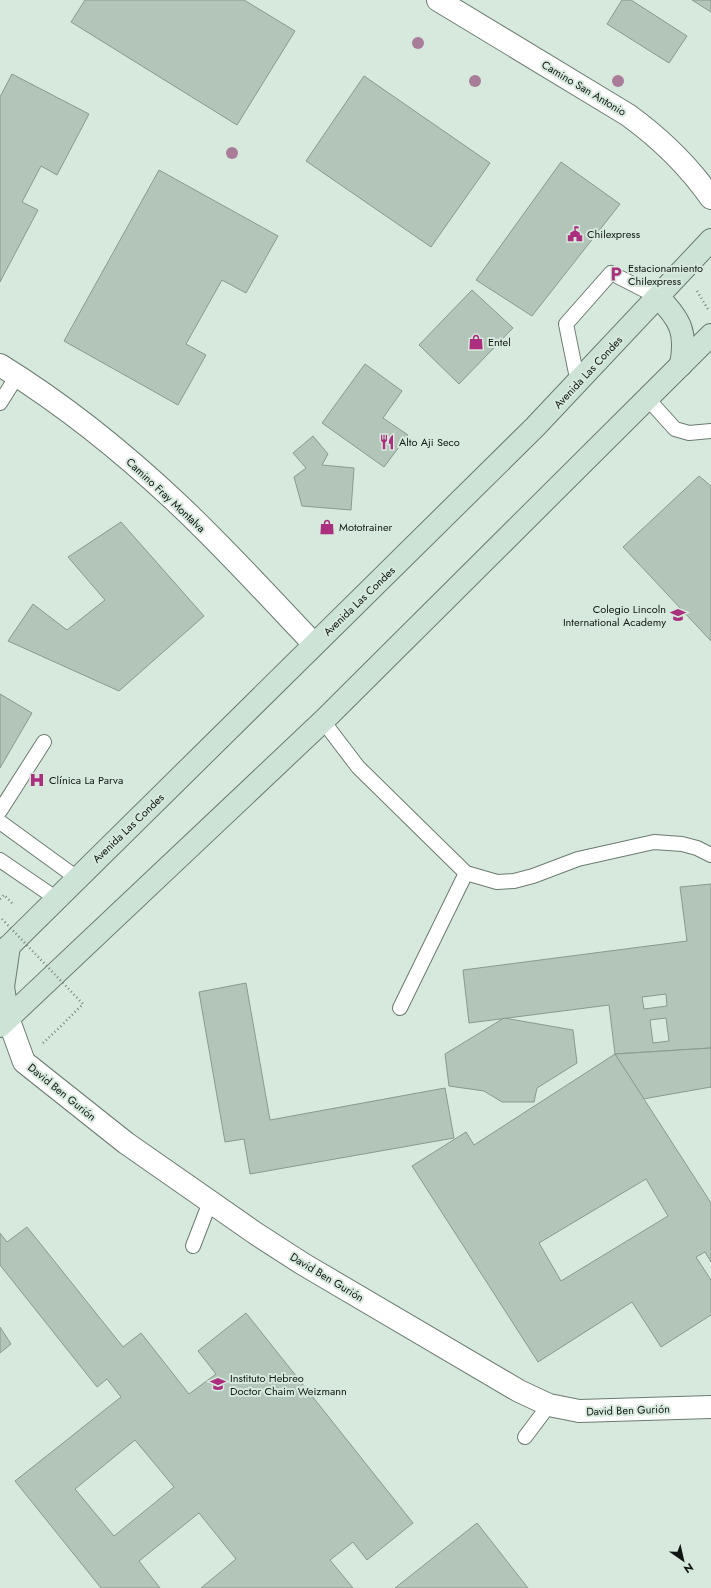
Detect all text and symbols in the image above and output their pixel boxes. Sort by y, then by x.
street label: Camino San Antonio [539,56,629,120]
public building icon: Chilexpress [566,225,584,243]
place label: Chilexpress [587,226,641,242]
place label: Estacionamiento Chilexpress [628,260,703,289]
parking icon: Estacionamiento Chilexpress [607,265,625,283]
street label: Avenida Las Condes [550,332,626,412]
shop icon: Entel [467,333,485,351]
place label: Entel [488,334,511,350]
restaurant icon: Alto Aji Seco [378,433,396,451]
place label: Alto Aji Seco [399,434,460,450]
street label: Camino Fray Montalva [123,454,209,536]
shop icon: Mototrainer [318,518,336,536]
place label: Mototrainer [339,519,393,535]
street label: Avenida Las Condes [320,562,399,639]
place label: Colegio Lincoln International Academy [563,601,666,630]
school or university icon: Colegio Lincoln International Academy [669,606,687,624]
hospital icon: Clínica La Parva [28,771,46,789]
place label: Clínica La Parva [49,772,123,788]
street label: Avenida Las Condes [89,789,168,866]
street label: David Ben Gurión [24,1059,100,1125]
street label: David Ben Gurión [287,1249,367,1305]
place label: Instituto Hebreo Doctor Chaim Weizmann [230,1370,347,1399]
school or university icon: Instituto Hebreo Doctor Chaim Weizmann [209,1375,227,1393]
street label: David Ben Gurión [586,1401,670,1419]
north arrow [663,1540,703,1580]
text: N [680,1559,697,1577]

